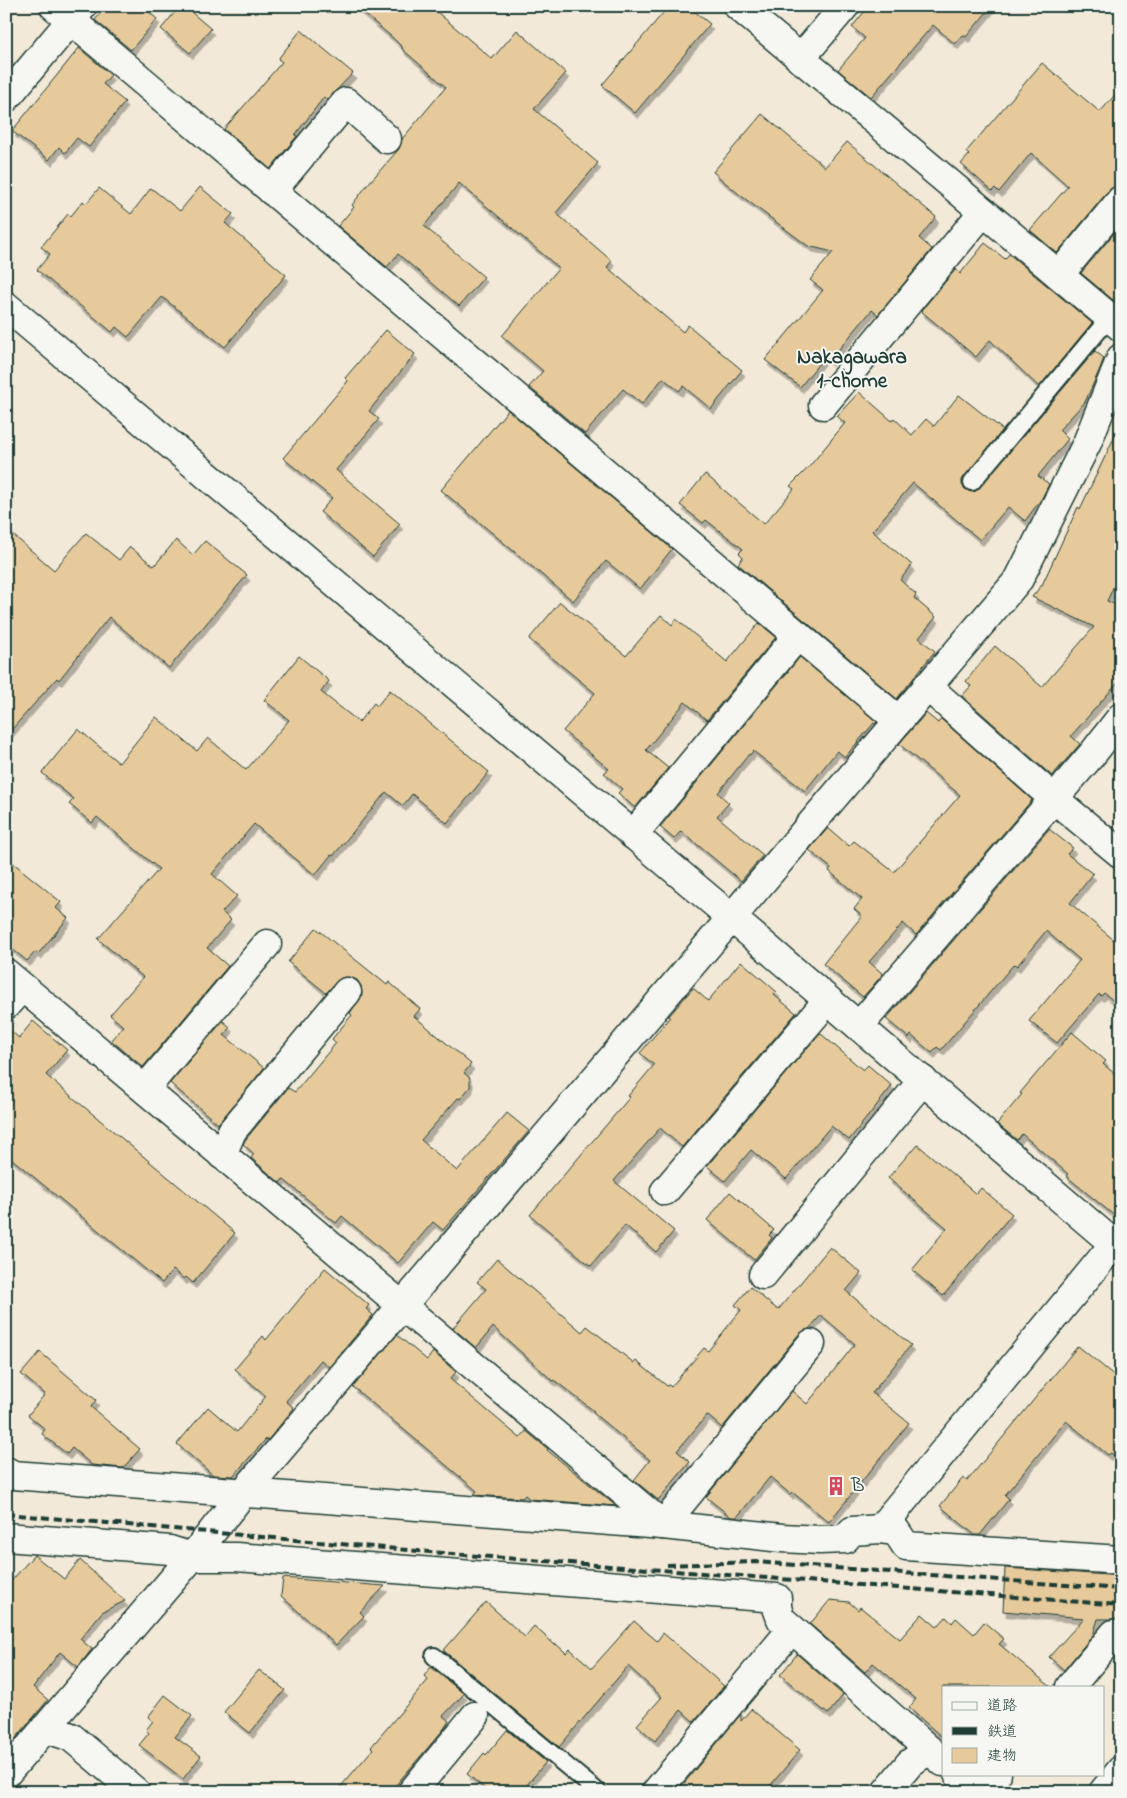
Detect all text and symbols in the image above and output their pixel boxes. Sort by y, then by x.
district label: Nakagawara 1-chome [797,343,907,397]
place label: B [850,1472,864,1501]
building icon: B [825,1475,847,1497]
legend [942,1686,1104,1776]
text: 道路 [987,1695,1017,1717]
text: 鉄道 [987,1721,1017,1743]
text: 建物 [987,1745,1017,1767]

